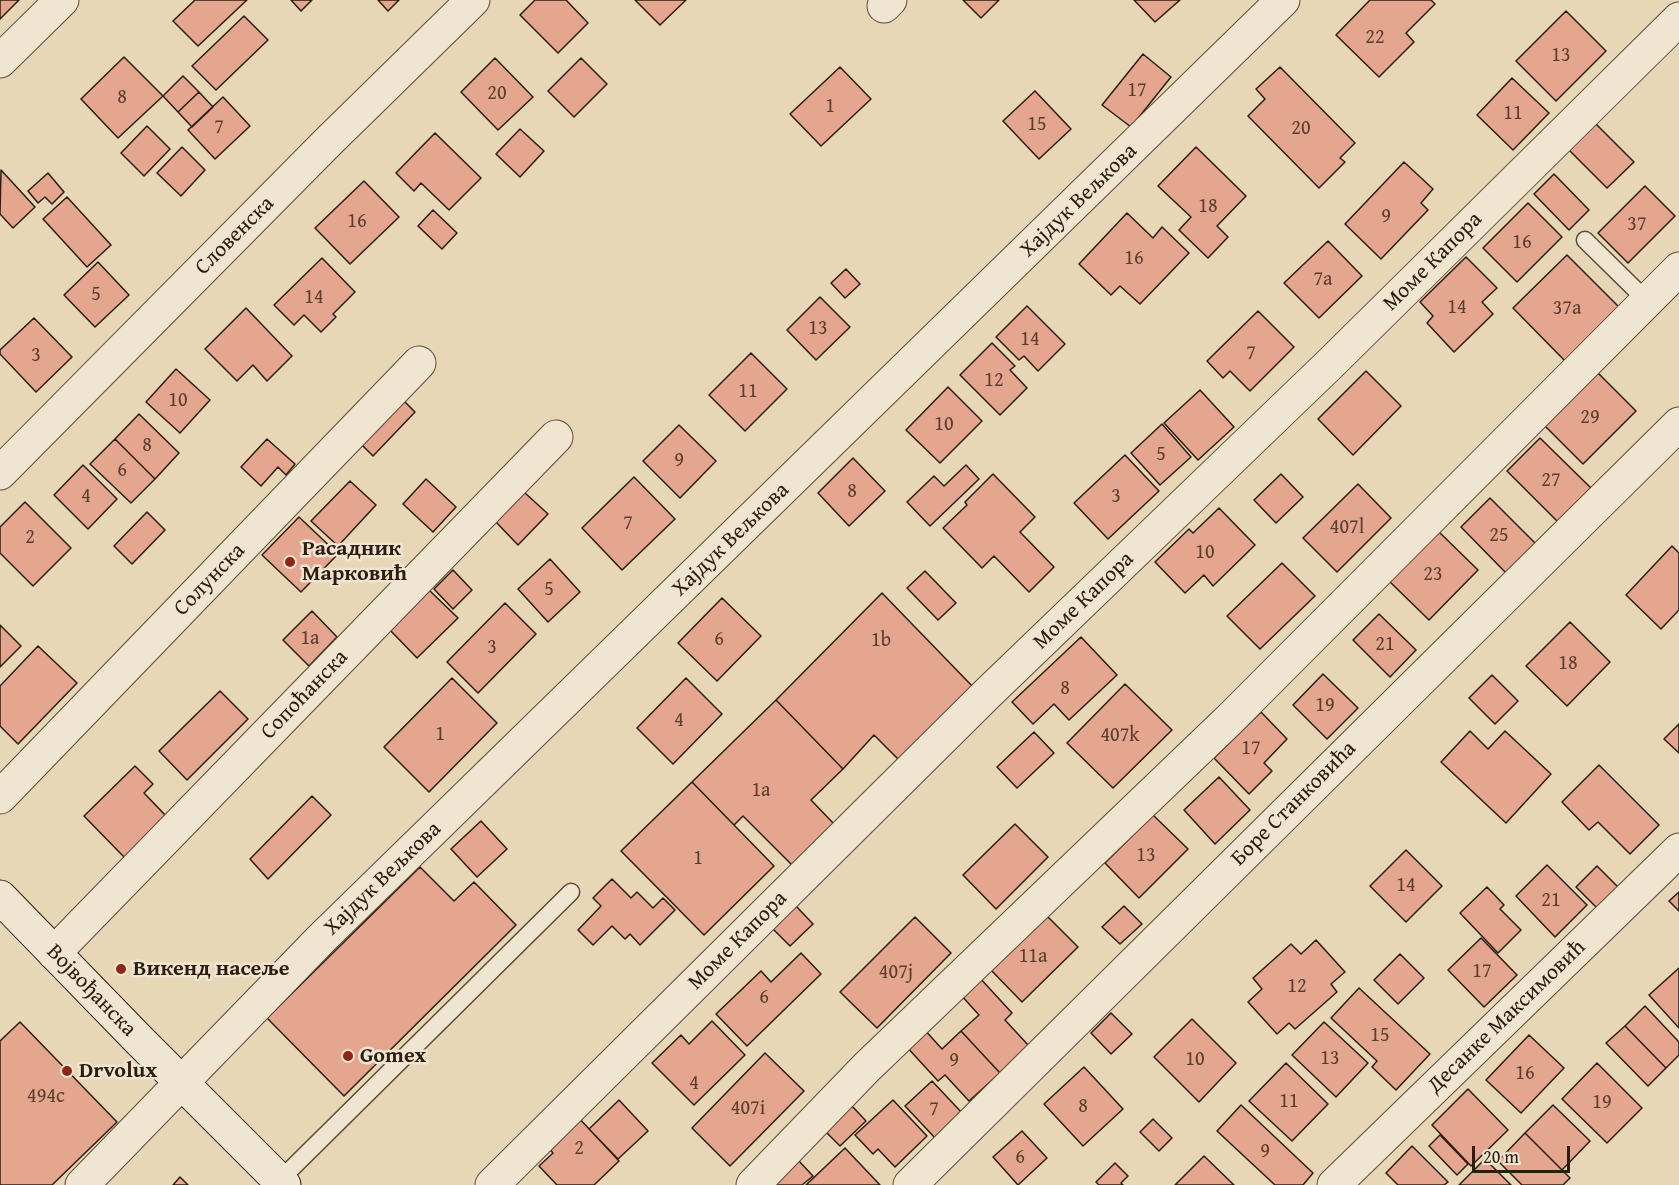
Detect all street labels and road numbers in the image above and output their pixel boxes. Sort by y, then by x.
street label: Хајдук Вељкова [1015,139,1143,263]
street label: Словенска [190,191,280,281]
street label: Моме Капора [1378,207,1488,317]
street label: Хајдук Вељкова [667,478,795,602]
street label: Солунска [169,538,251,622]
street label: Моме Капора [1028,547,1140,655]
street label: Сопоћанска [256,645,354,745]
street label: Боре Станковића [1226,736,1362,872]
street label: Хајдук Вељкова [319,817,447,941]
street label: Моме Капора [683,886,793,996]
street label: Десанке Максимовић [1423,935,1591,1099]
street label: Војвођанска [40,939,142,1043]

